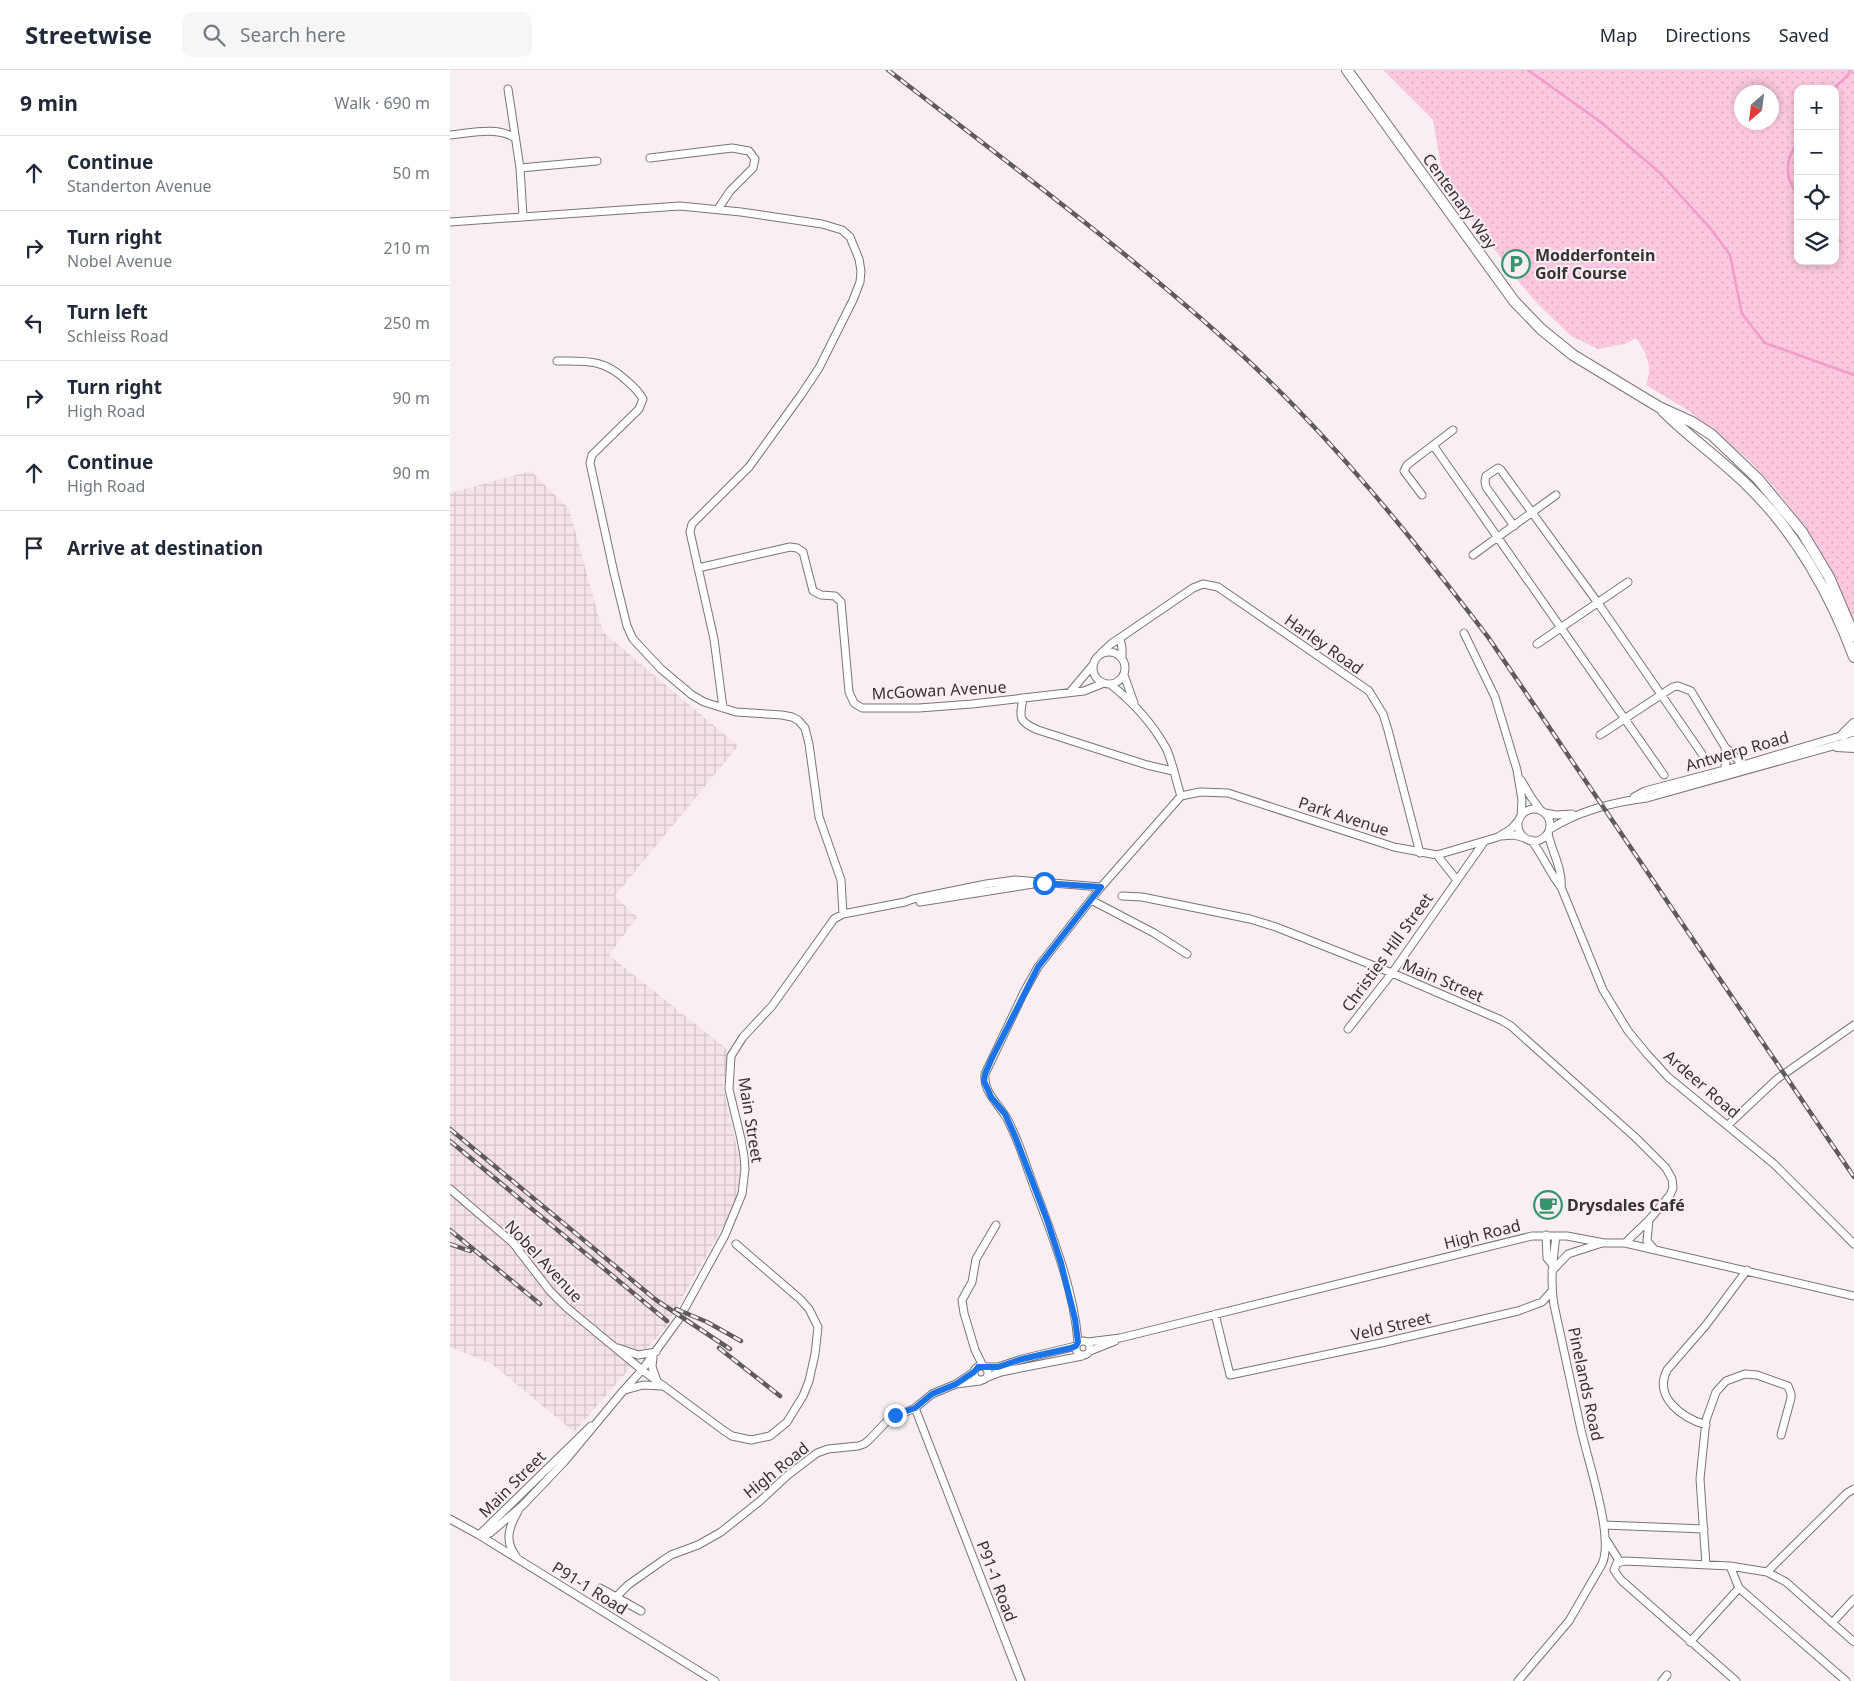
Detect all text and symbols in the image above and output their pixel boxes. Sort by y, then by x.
search box [182,12,532,57]
text: Streetwise [25,18,152,51]
icon: search [200,21,228,49]
text: Search here [240,22,346,48]
text: Map [1600,23,1637,47]
text: Directions [1665,23,1751,47]
text: Saved [1779,23,1829,47]
north arrow [1734,85,1779,130]
map controls [1794,85,1839,265]
button: + [1794,85,1839,130]
text: 9 min [20,89,78,117]
text: Walk · 690 m [335,92,430,114]
button: − [1794,130,1839,175]
text: Continue [67,149,153,175]
street label: Centenary Way [1418,149,1503,254]
icon: ahead [20,159,48,187]
text: 50 m [393,162,430,184]
text: Standerton Avenue [67,175,212,197]
button: locate [1794,175,1839,220]
button: layers [1794,220,1839,265]
text: Turn right [67,224,162,250]
icon: right [20,234,48,262]
text: 210 m [383,237,430,259]
place label: Modderfontein Golf Course [1535,244,1655,284]
parking icon: Modderfontein Golf Course [1501,249,1531,279]
text: Nobel Avenue [67,250,172,272]
text: Turn left [67,299,148,325]
icon: left [20,309,48,337]
text: 250 m [383,312,430,334]
text: Schleiss Road [67,325,169,347]
text: Turn right [67,374,162,400]
icon: right [20,384,48,412]
text: 90 m [393,387,430,409]
text: High Road [67,400,145,422]
text: Continue [67,449,153,475]
icon: ahead [20,459,48,487]
text: 90 m [393,462,430,484]
text: High Road [67,475,145,497]
icon: arrive [20,534,48,562]
text: Arrive at destination [67,535,263,561]
street label: Harley Road [1280,609,1368,679]
street label: McGowan Avenue [871,675,1007,705]
street label: Antwerp Road [1683,726,1791,776]
street label: Park Avenue [1296,791,1392,841]
route start [1033,872,1056,895]
street label: Christies Hill Street [1336,888,1438,1016]
street label: Main Street [1399,953,1487,1007]
street label: Ardeer Road [1659,1045,1745,1123]
street label: Main Street [733,1076,769,1165]
cafe icon: Drysdales Café [1533,1190,1563,1220]
place label: Drysdales Café [1567,1194,1685,1216]
street label: High Road [1441,1214,1523,1254]
street label: Nobel Avenue [500,1215,588,1307]
street label: Veld Street [1349,1306,1433,1346]
street label: Pinelands Road [1563,1325,1609,1443]
route end [884,1404,907,1427]
street label: High Road [739,1437,813,1503]
street label: Main Street [474,1446,550,1522]
street label: P91-1 Road [972,1537,1022,1625]
street label: P91-1 Road [548,1556,632,1620]

